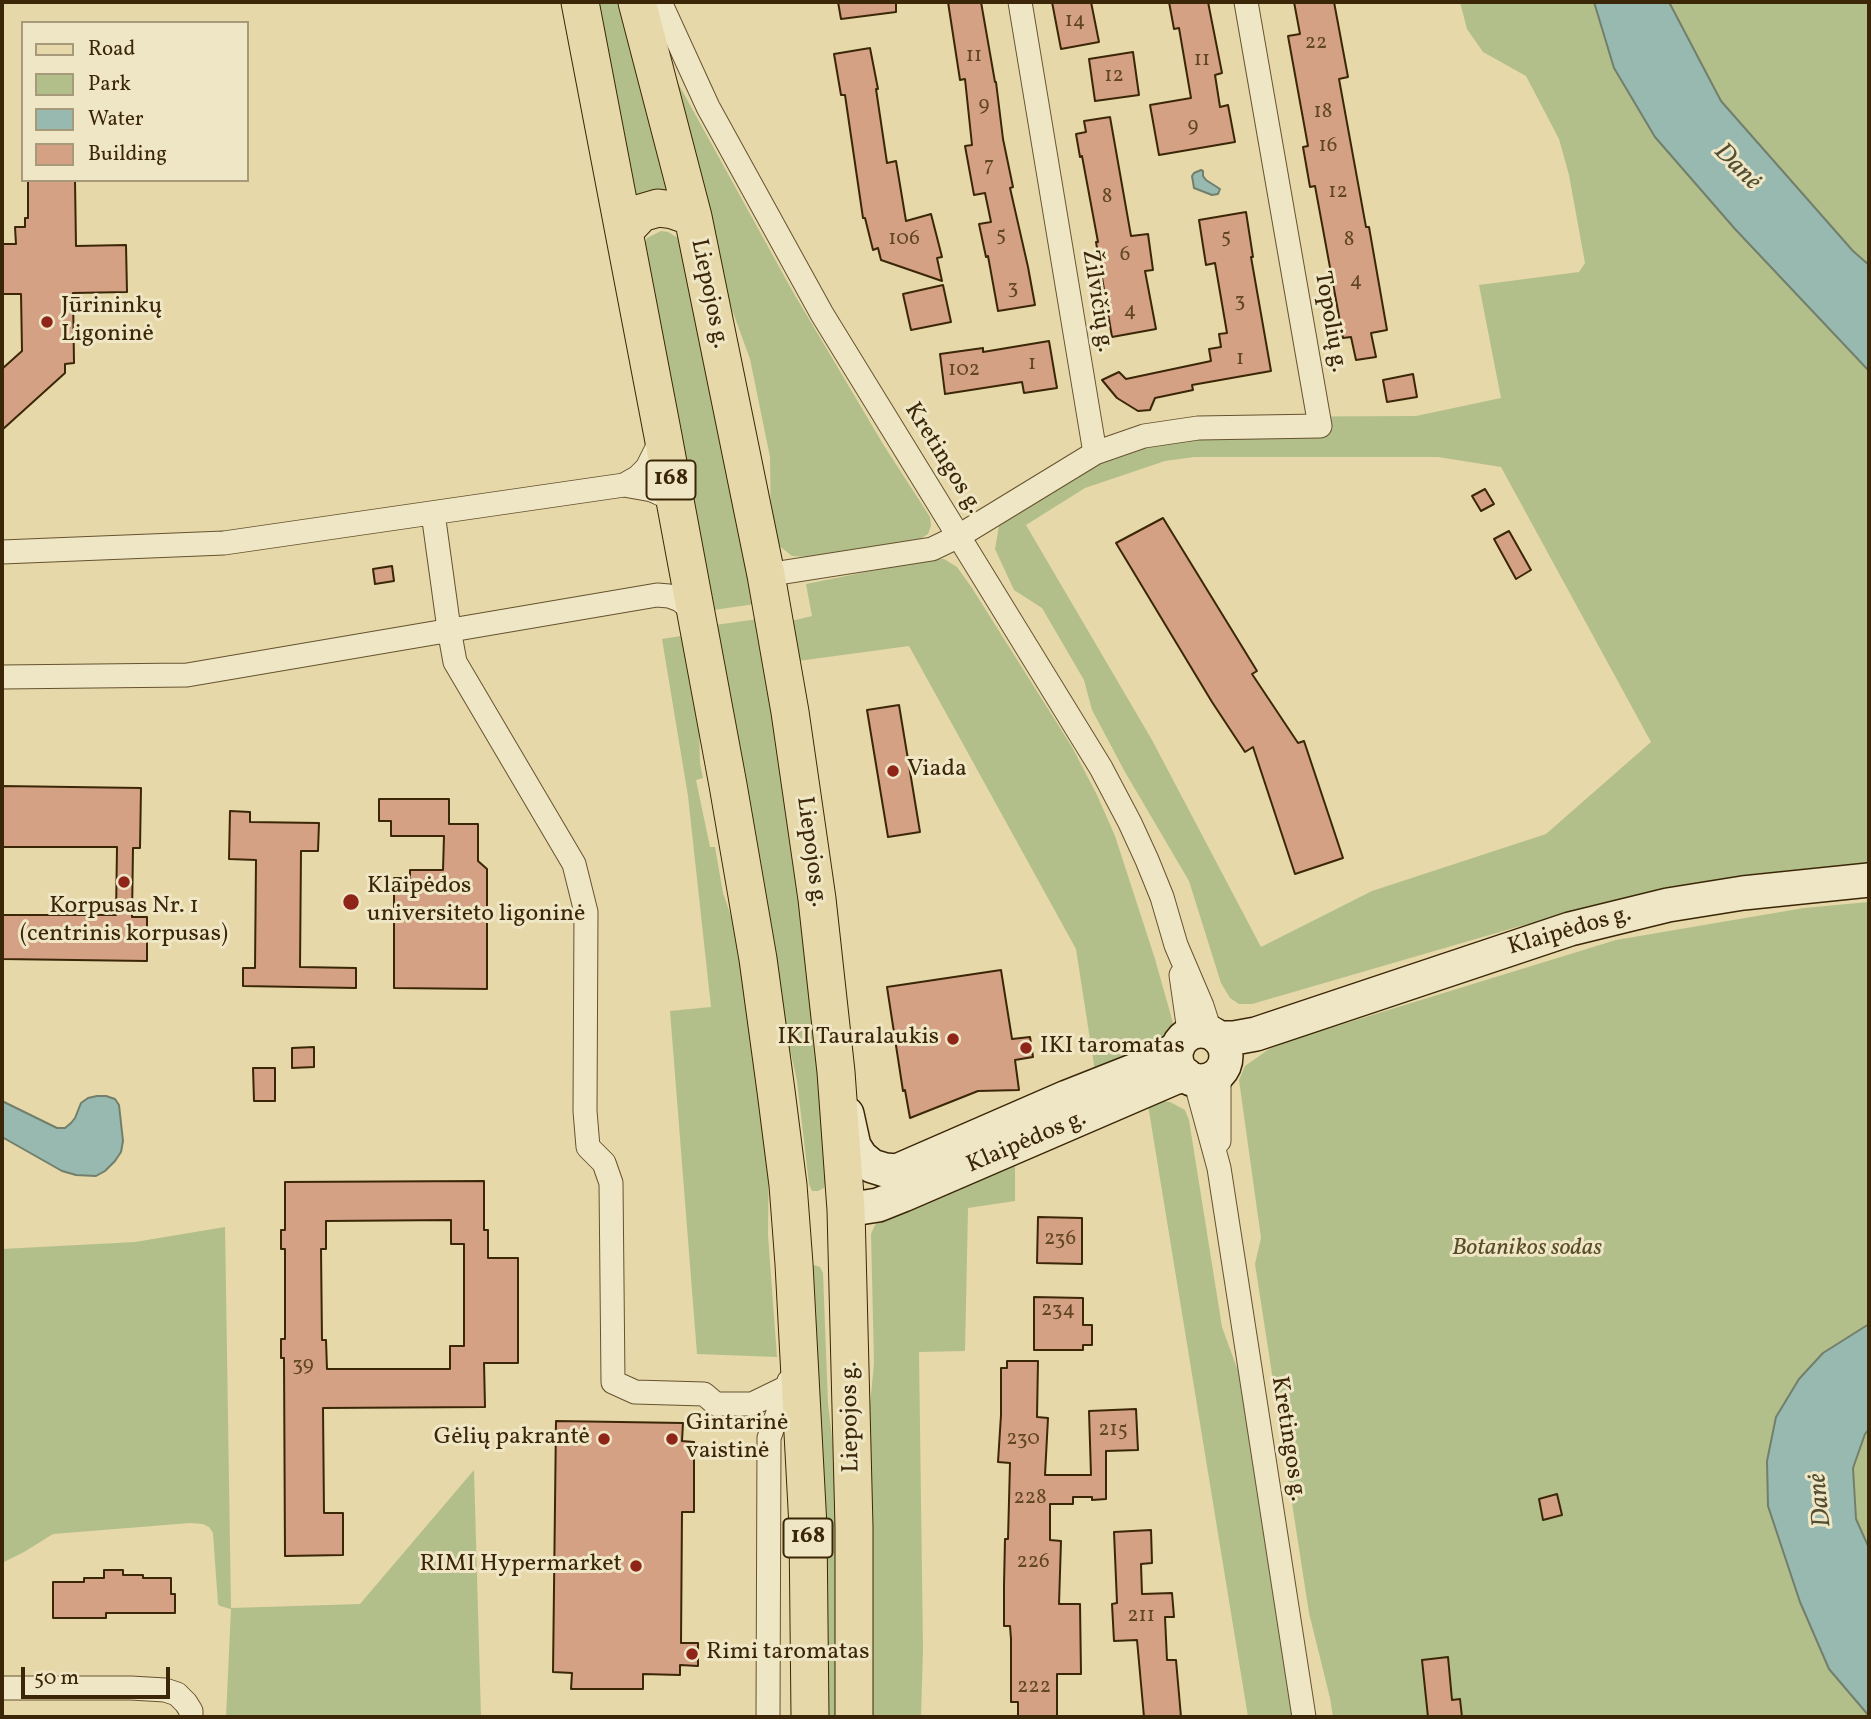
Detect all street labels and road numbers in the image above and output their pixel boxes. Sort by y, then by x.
street label: Liepojos g. [682,237,734,351]
street label: Žilvičių g. [1074,248,1118,354]
street label: Topolių g. [1306,269,1352,375]
street label: Kretingos g. [896,398,988,520]
road number: 168 [646,460,696,500]
street label: Liepojos g. [788,795,832,909]
street label: Klaipėdos g. [1505,901,1635,963]
street label: Klaipėdos g. [963,1105,1091,1181]
street label: Liepojos g. [837,1361,867,1473]
street label: Kretingos g. [1263,1375,1311,1503]
road number: 168 [784,1518,832,1558]

